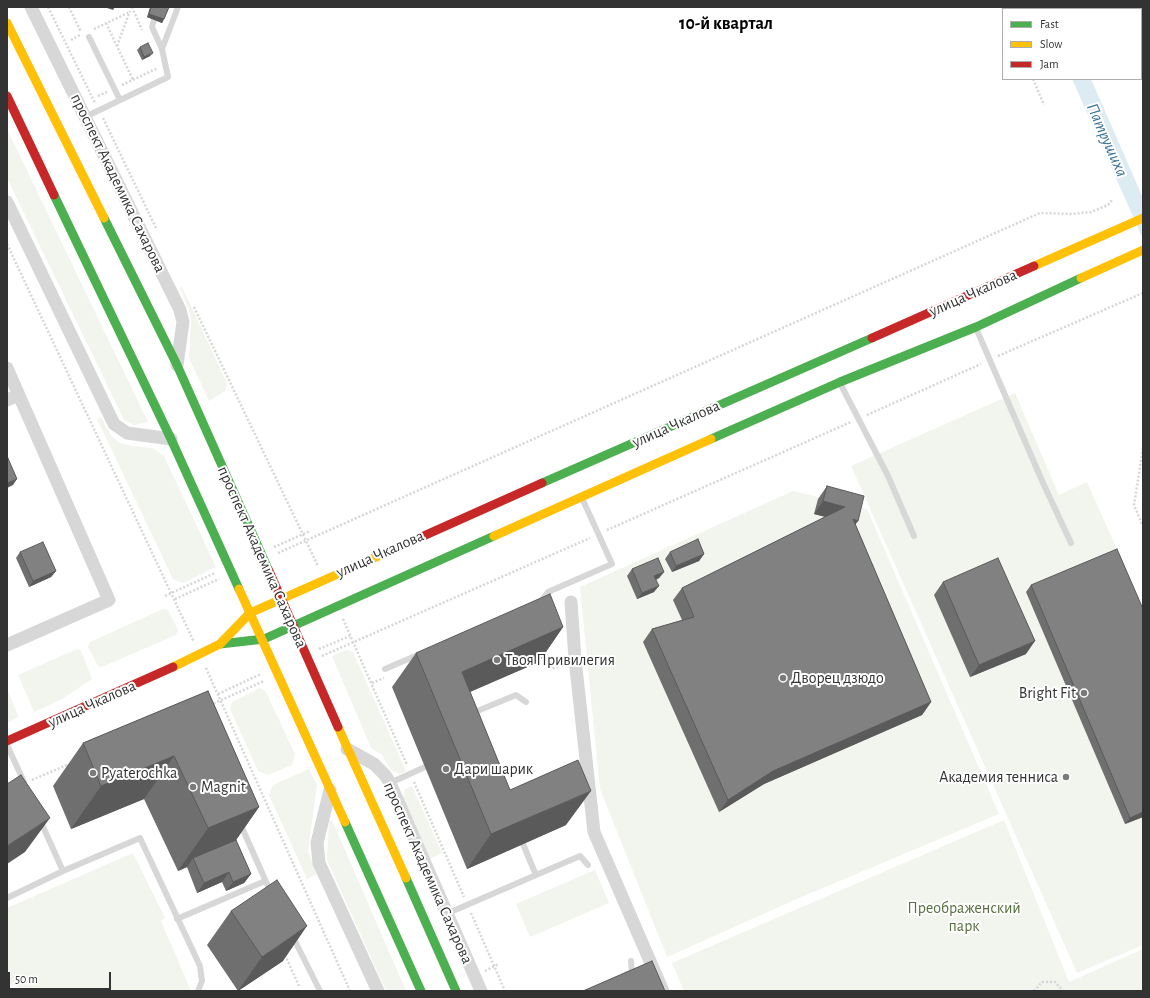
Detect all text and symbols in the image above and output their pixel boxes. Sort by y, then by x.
legend [1002,8,1142,80]
district label: 10-й квартал [679,13,773,35]
text: Fast [1040,18,1059,30]
text: Slow [1040,38,1062,50]
text: Jam [1040,58,1059,70]
street label: проспект Академика Сахарова [66,90,170,276]
water label: Патрушиха [1082,100,1132,180]
street label: улица Чкалова [926,265,1020,321]
street label: улица Чкалова [629,396,723,452]
street label: проспект Академика Сахарова [213,463,311,651]
street label: улица Чкалова [333,526,427,582]
place label: Твоя Привилегия [505,650,615,670]
marker: Твоя Привилегия [492,655,502,665]
place label: Дворец дзюдо [791,668,884,688]
marker: Дворец дзюдо [778,673,788,683]
street label: улица Чкалова [45,676,139,732]
place label: Bright Fit [1019,683,1076,703]
marker: Bright Fit [1079,688,1089,698]
place label: Дари шарик [454,759,533,779]
place label: Pyaterochka [101,763,177,783]
marker: Дари шарик [441,764,451,774]
place label: Академия тенниса [939,767,1058,787]
marker: Pyaterochka [88,768,98,778]
marker: Академия тенниса [1061,772,1071,782]
place label: Magnit [201,777,246,797]
street label: проспект Академика Сахарова [379,779,477,967]
marker: Magnit [188,782,198,792]
park label: Преображенский парк [907,898,1021,936]
scale bar [10,964,113,990]
text: 50 m [15,973,38,985]

